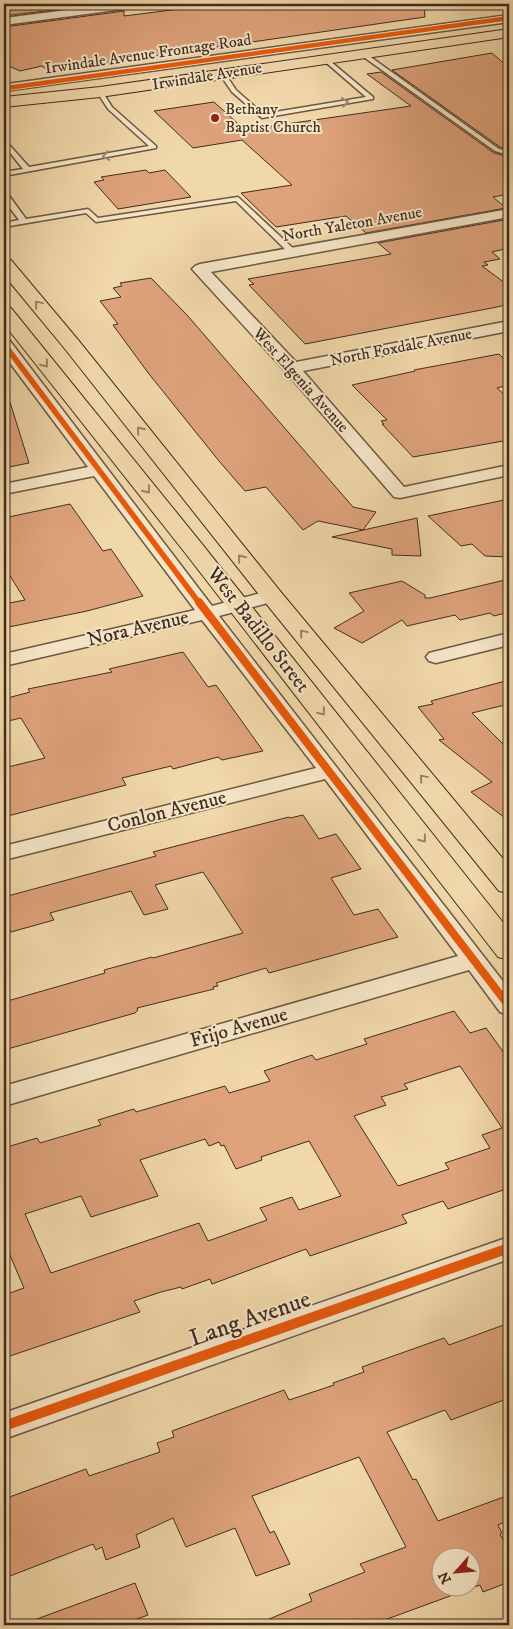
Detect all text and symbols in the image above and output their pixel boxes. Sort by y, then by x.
street label: Irwindale Avenue Frontage Road [43,30,253,78]
street label: Irwindale Avenue [151,58,263,94]
one-way arrow [340,98,349,108]
place label: Bethany Baptist Church [225,99,322,137]
marker: Bethany Baptist Church [209,112,221,124]
one-way arrow [101,150,110,160]
street label: North Yaleton Avenue [281,202,424,246]
one-way arrow [34,301,43,310]
street label: West Elgenia Avenue [248,323,353,437]
street label: North Foxdale Avenue [328,323,474,371]
one-way arrow [40,358,48,367]
one-way arrow [137,427,146,436]
one-way arrow [142,485,151,494]
one-way arrow [238,554,247,563]
street label: West Badillo Street [201,561,315,698]
street label: Nora Avenue [85,605,191,653]
one-way arrow [300,630,308,639]
one-way arrow [317,706,326,715]
one-way arrow [421,775,429,784]
street label: Conlon Avenue [105,785,229,839]
one-way arrow [417,834,426,843]
street label: Frijo Avenue [187,1002,291,1054]
street label: Lang Avenue [186,1284,315,1354]
north arrow [430,1546,480,1596]
text: N [434,1568,456,1587]

